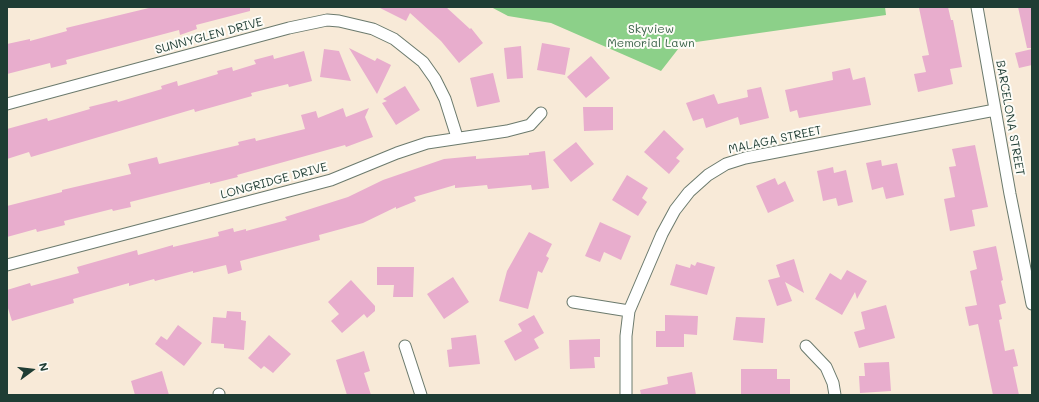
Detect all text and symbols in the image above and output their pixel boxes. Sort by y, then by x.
street label: SUNNYGLEN DRIVE [154,15,264,57]
park label: Skyview Memorial Lawn [607,22,695,50]
street label: BARCELONA STREET [993,59,1027,177]
street label: MALAGA STREET [727,123,823,157]
street label: LONGRIDGE DRIVE [219,160,329,202]
north arrow [12,350,52,390]
text: N [36,361,52,373]

